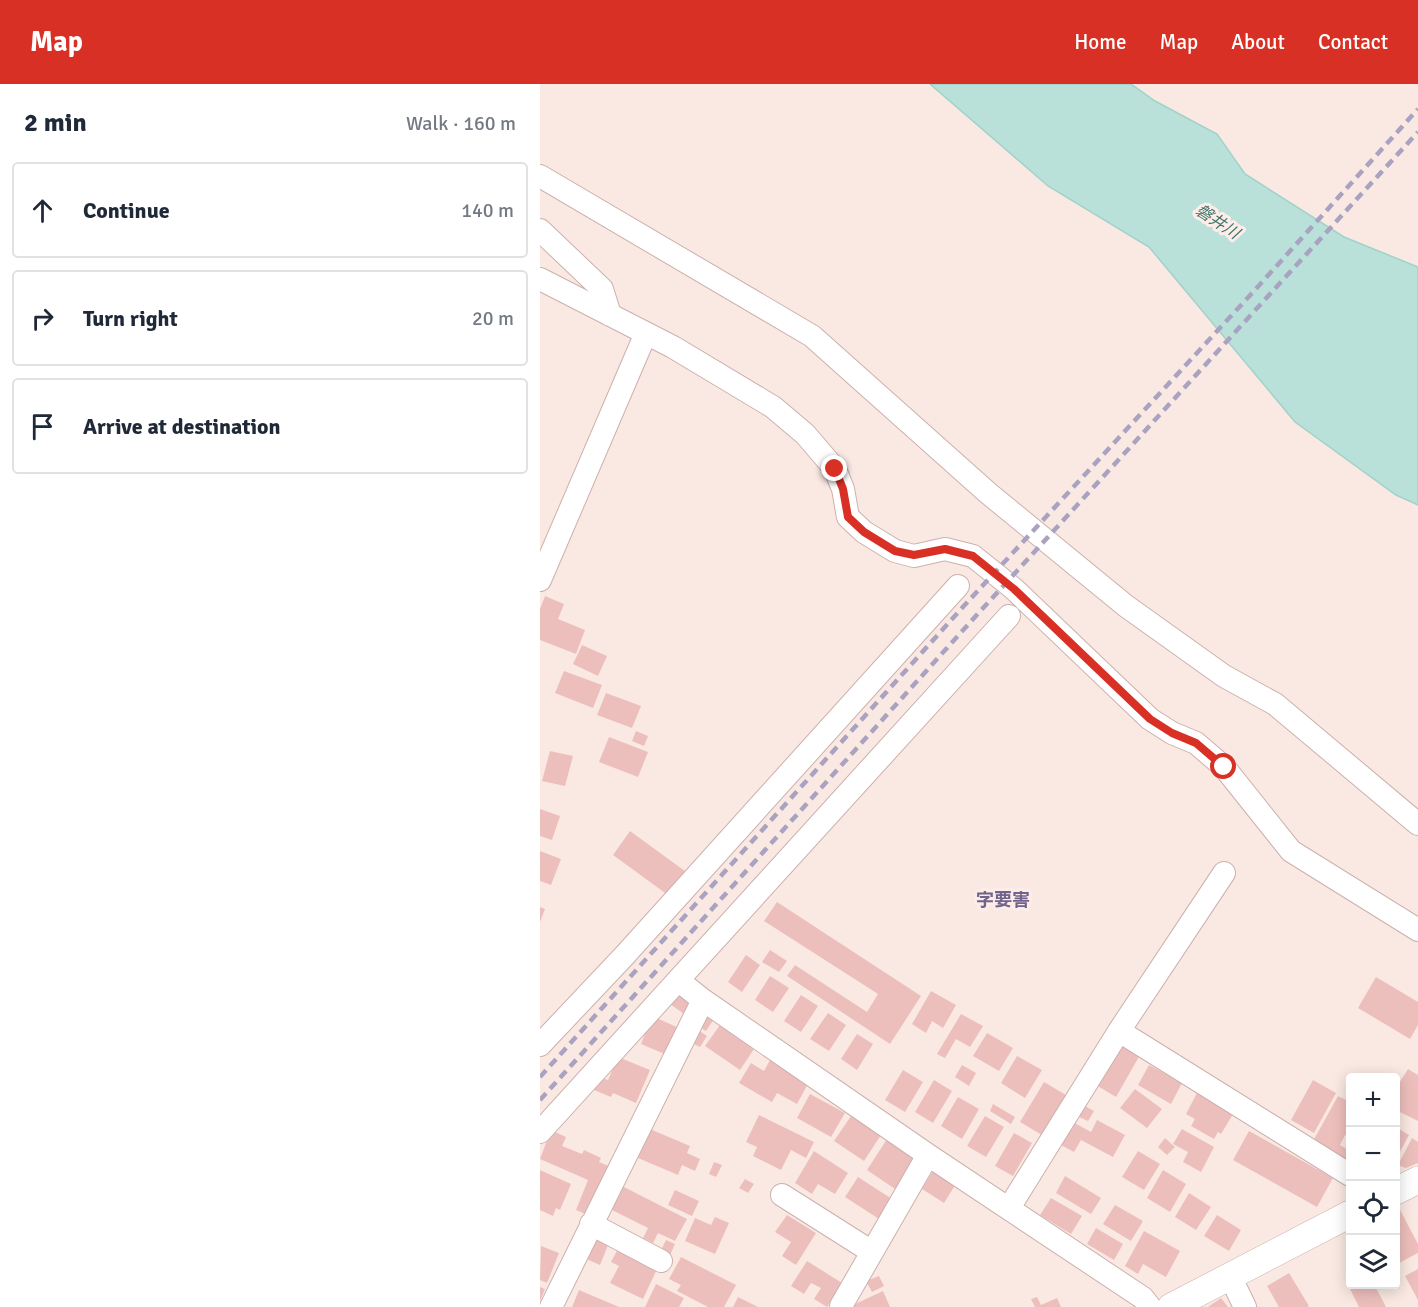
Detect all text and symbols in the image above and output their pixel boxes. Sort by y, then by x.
text: Map [30,25,83,59]
text: Home [1074,29,1127,55]
text: Map [1160,29,1198,55]
text: About [1231,29,1285,55]
text: Contact [1318,29,1388,55]
text: 2 min [24,107,87,139]
text: Walk · 160 m [406,111,516,136]
icon: ahead [26,194,59,227]
text: Continue [83,197,170,224]
text: 140 m [461,198,514,223]
water label: 磐井川 [1192,200,1245,244]
icon: right [26,302,59,335]
text: Turn right [83,305,178,332]
text: 20 m [472,306,514,331]
icon: arrive [26,410,59,443]
text: Arrive at destination [83,413,280,440]
route end [821,455,847,481]
route start [1210,753,1236,779]
district label: 字要害 [976,889,1030,911]
map controls [1346,1073,1400,1289]
button: + [1346,1073,1400,1127]
button: − [1346,1127,1400,1181]
button: locate [1346,1181,1400,1235]
button: layers [1346,1235,1400,1289]

